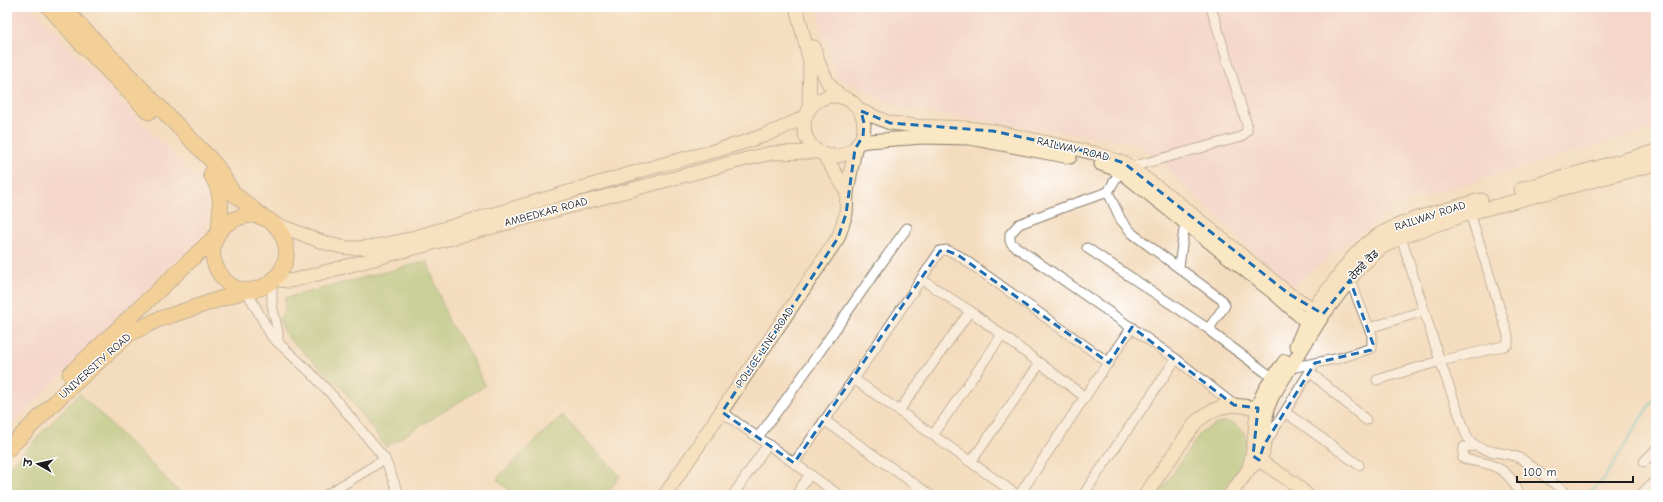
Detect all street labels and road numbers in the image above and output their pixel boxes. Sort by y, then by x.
street label: RAILWAY ROAD [1036,134,1111,164]
street label: AMBEDKAR ROAD [503,195,589,229]
street label: RAILWAY ROAD [1393,198,1467,234]
street label: ਰੇਲਵੇ ਰੋਡ [1345,246,1382,283]
street label: POLICE LINE ROAD [733,304,797,390]
street label: UNIVERSITY ROAD [57,331,133,401]

